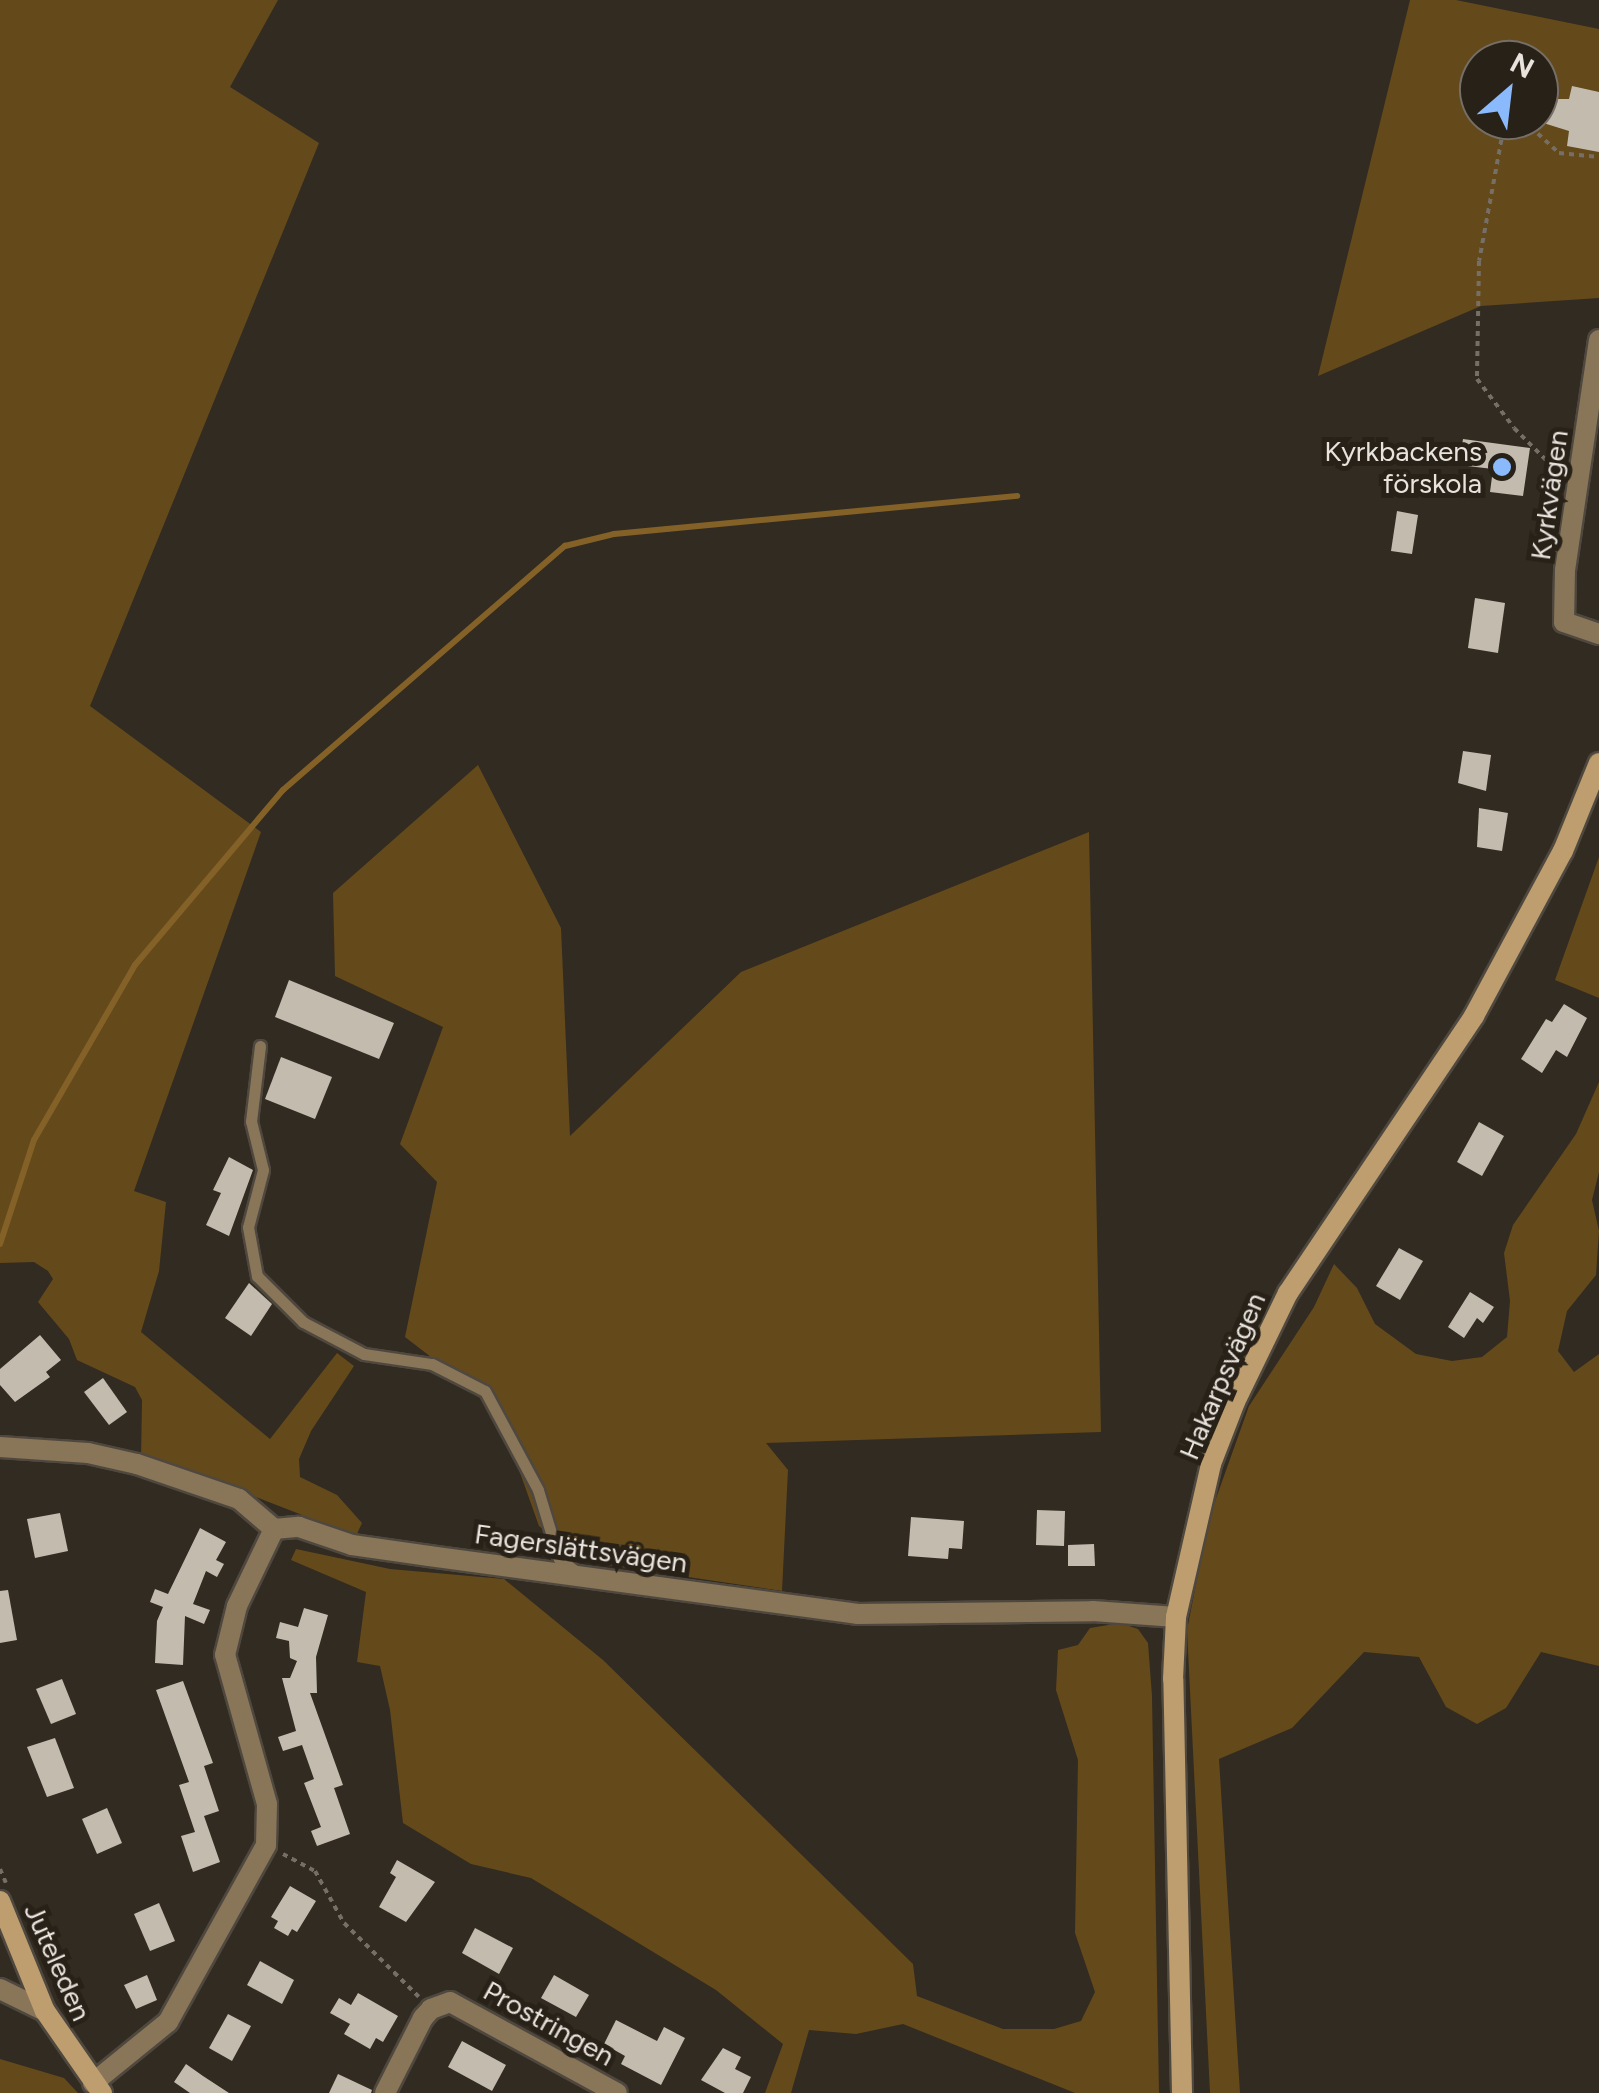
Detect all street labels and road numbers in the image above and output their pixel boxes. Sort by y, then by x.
street label: Kyrkvägen [1523,428,1575,562]
street label: Hakarpsvägen [1172,1287,1272,1465]
street label: Fagerslättsvägen [473,1516,689,1580]
street label: Juteleden [17,1898,99,2026]
street label: Prostringen [478,1973,620,2073]

